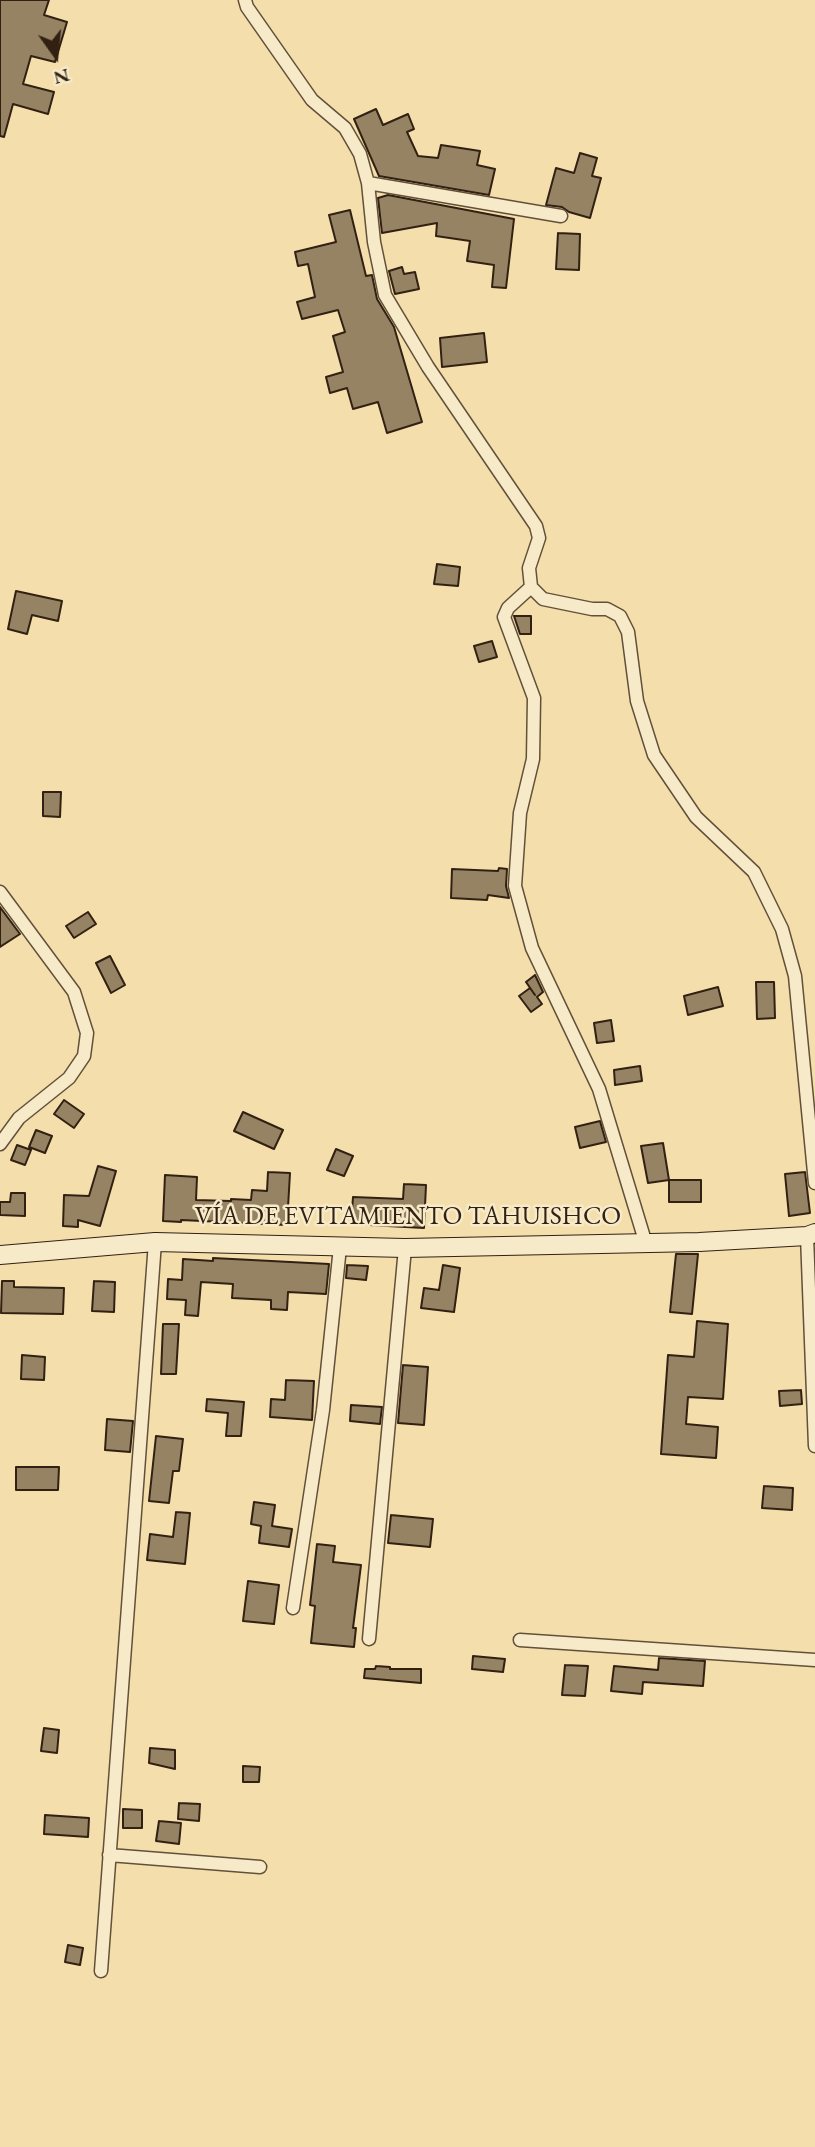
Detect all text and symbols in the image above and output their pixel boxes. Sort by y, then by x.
north arrow [21,21,91,91]
text: N [51,63,72,91]
street label: VÍA DE EVITAMIENTO TAHUISHCO [195,1201,621,1233]

